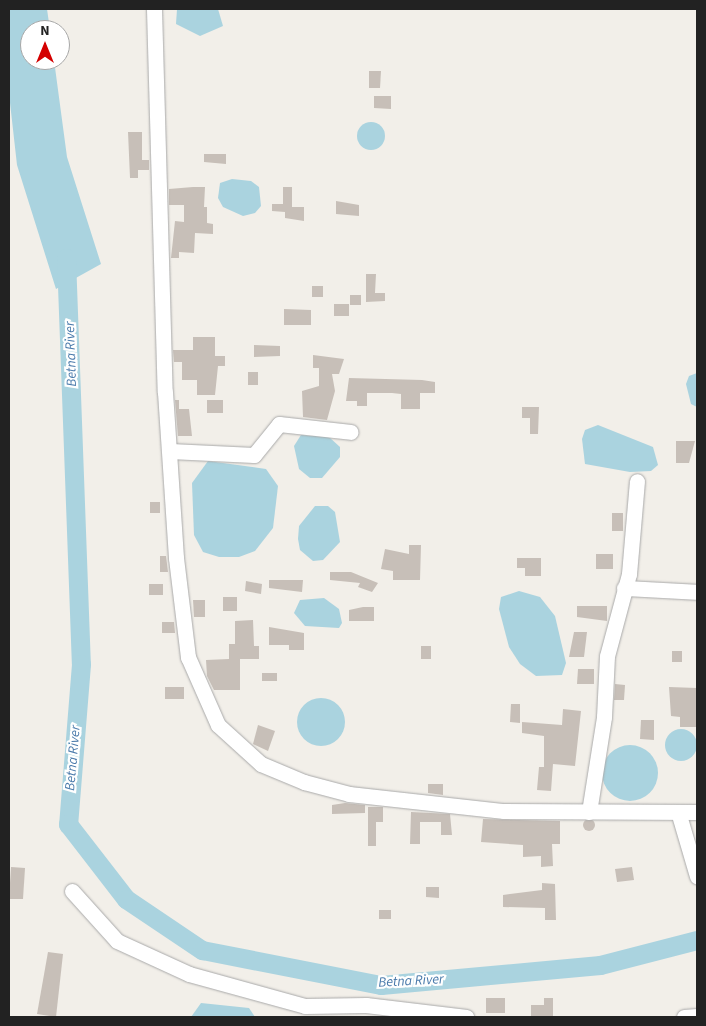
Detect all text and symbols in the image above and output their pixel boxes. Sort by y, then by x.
north arrow [20,20,70,70]
text: N [40,21,50,41]
water label: Betna River [61,321,81,387]
water label: Betna River [62,725,84,791]
water label: Betna River [378,971,444,991]

